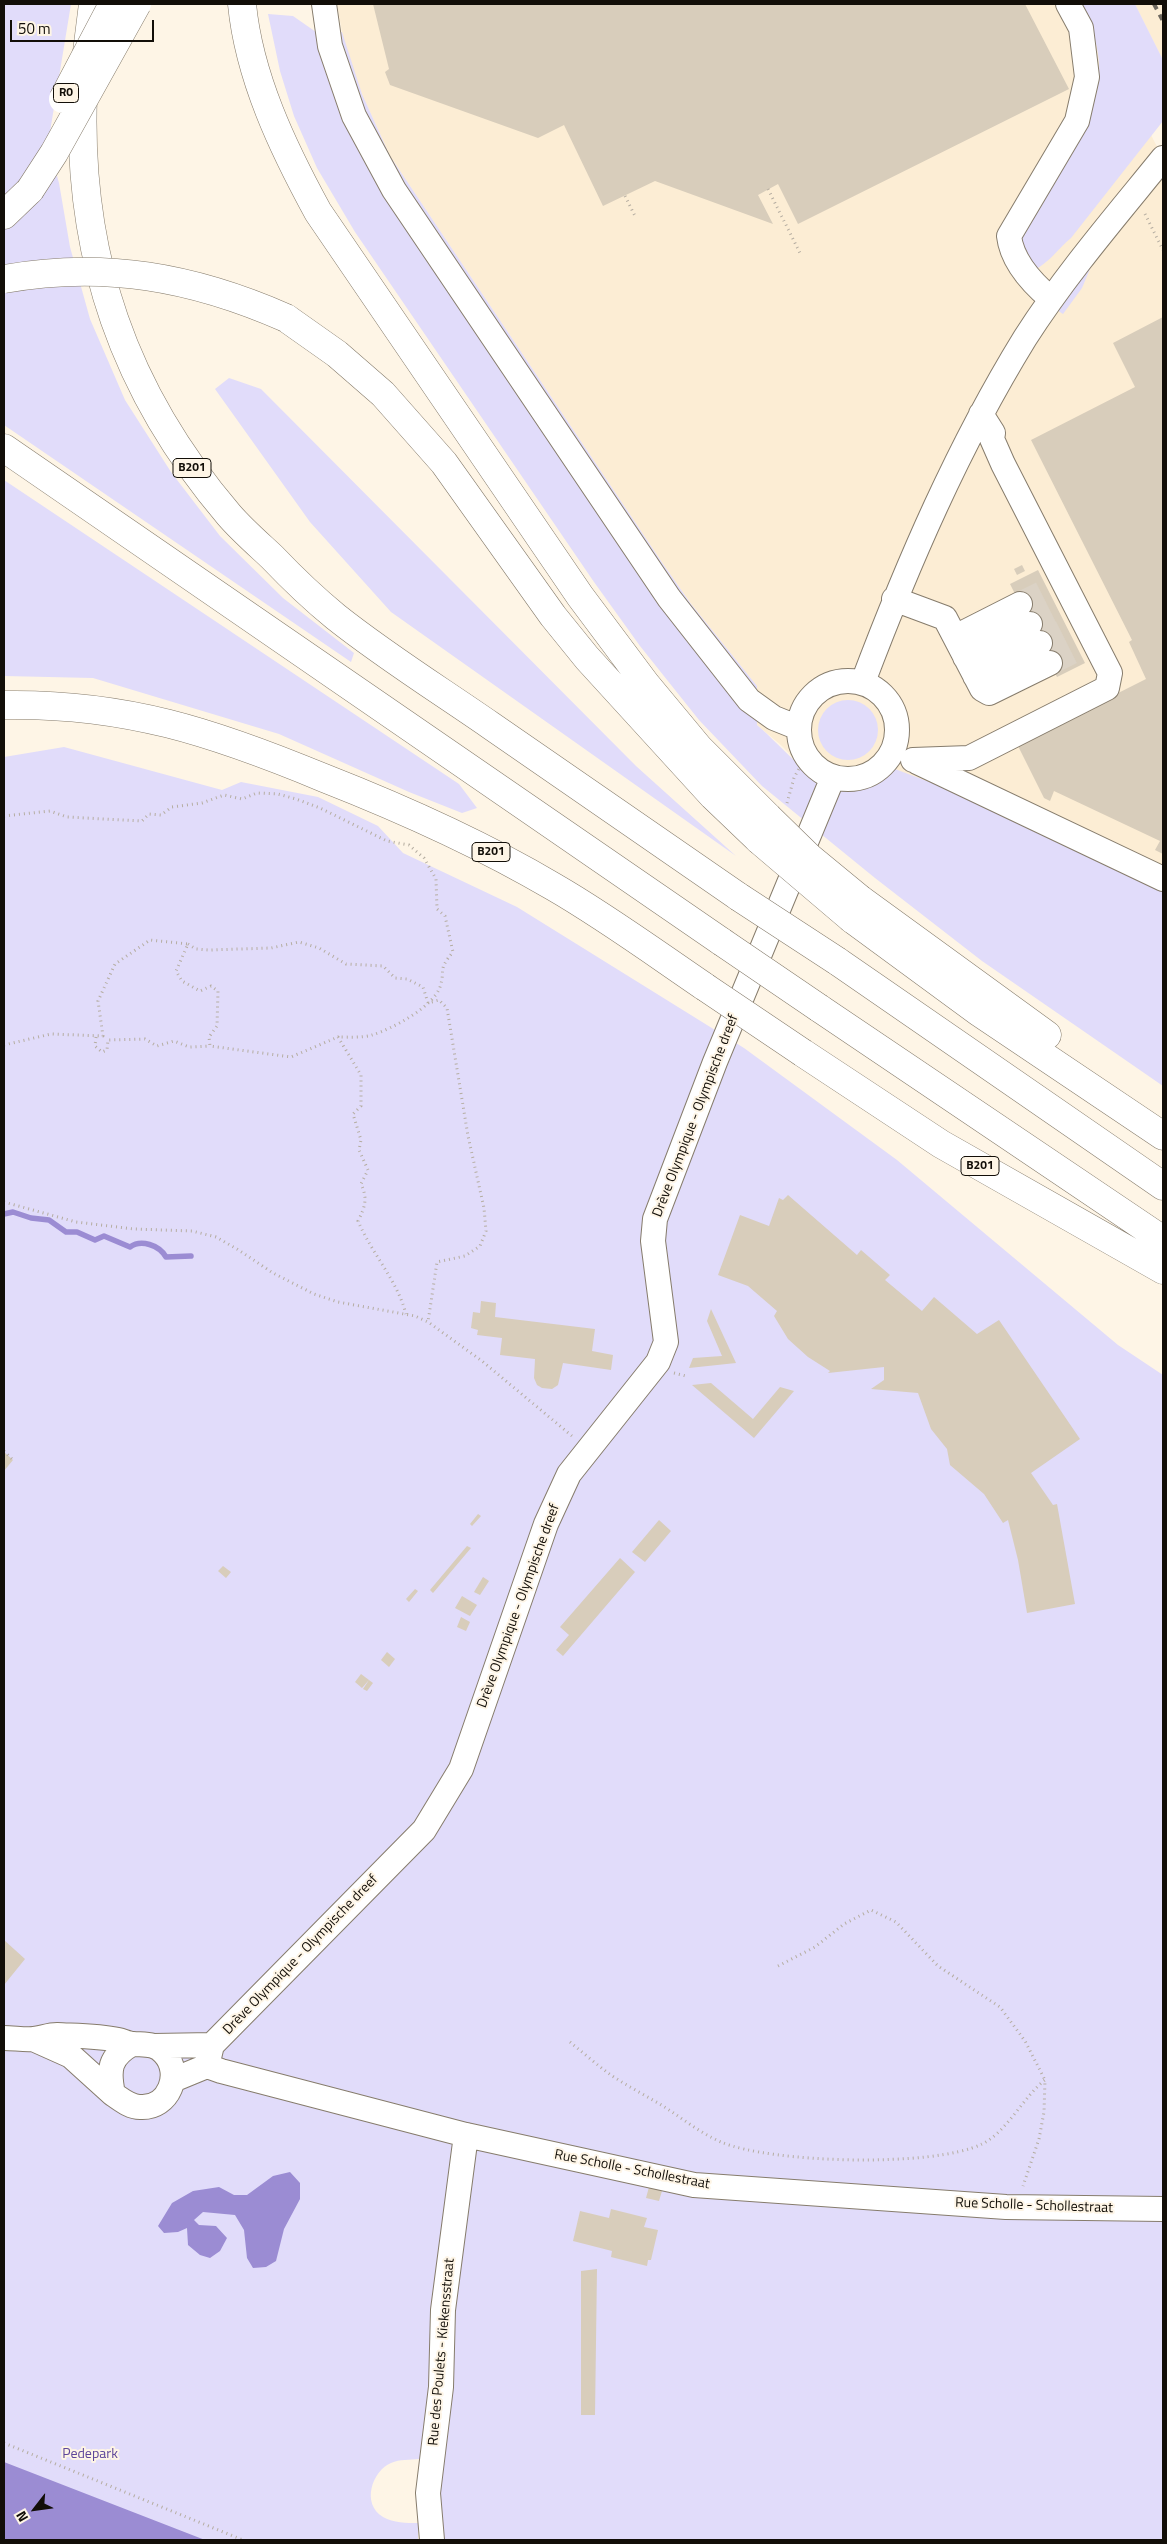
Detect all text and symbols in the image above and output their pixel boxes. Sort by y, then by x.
scale bar [12,10,156,42]
text: 50 m [18,17,51,40]
road number: R0 [54,84,78,102]
road number: B201 [173,458,211,478]
road number: B201 [472,842,510,862]
street label: Drève Olympique - Olympische dreef [650,1012,742,1220]
road number: B201 [961,1156,999,1176]
street label: Drève Olympique - Olympische dreef [474,1502,564,1710]
street label: Drève Olympique - Olympische dreef [220,1872,382,2038]
street label: Rue Scholle - Schollestraat [553,2147,711,2193]
street label: Rue Scholle - Schollestraat [955,2195,1113,2217]
street label: Rue des Poulets - Kiekensstraat [425,2258,459,2446]
park label: Pedepark [62,2447,118,2463]
north arrow [10,2484,60,2534]
text: N [10,2507,33,2526]

